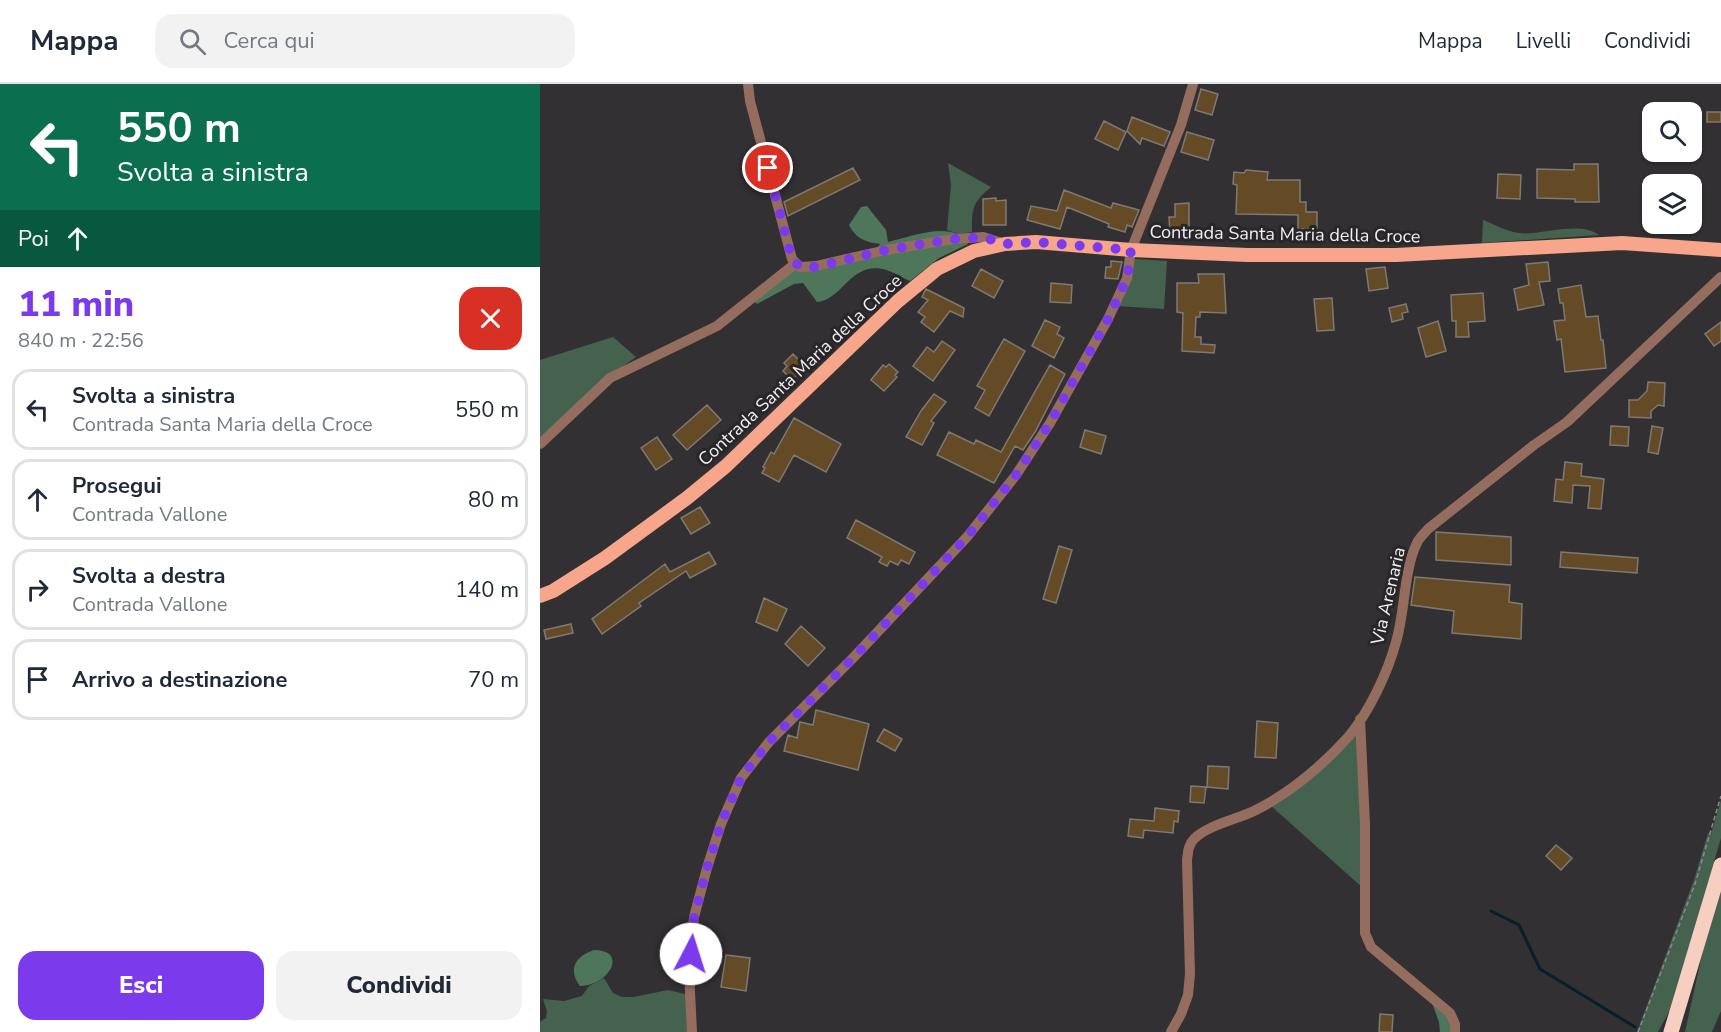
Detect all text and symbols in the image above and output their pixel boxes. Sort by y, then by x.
search box [155,14,575,68]
text: Mappa [30,22,119,60]
icon: search [176,25,209,58]
text: Cerca qui [224,26,315,56]
text: Mappa [1418,27,1483,55]
text: Livelli [1516,27,1571,55]
text: Condividi [1604,27,1691,55]
text: 550 m [117,100,241,157]
map controls [1642,102,1702,234]
button: search [1642,102,1702,162]
icon: left [18,108,96,186]
pin [742,142,793,193]
icon: arrive [751,151,784,184]
text: Svolta a sinistra [117,154,309,191]
button: layers [1642,174,1702,234]
street label: Contrada Santa Maria della Croce [1149,220,1421,248]
icon: ahead [61,222,94,255]
text: Poi [18,224,49,254]
street label: Contrada Santa Maria della Croce [693,269,907,471]
text: 11 min [18,280,134,329]
button: close [459,287,522,350]
text: 840 m · 22:56 [18,327,144,354]
text: Svolta a sinistra [72,381,235,411]
icon: left [21,393,54,426]
text: 550 m [455,395,519,425]
text: Contrada Santa Maria della Croce [72,411,373,438]
text: Prosegui [72,471,162,501]
icon: ahead [21,483,54,516]
text: 80 m [468,485,519,515]
text: Contrada Vallone [72,501,227,528]
street label: Via Arenaria [1365,545,1411,648]
text: Svolta a destra [72,561,226,591]
icon: right [21,573,54,606]
text: 140 m [455,575,519,605]
text: Contrada Vallone [72,591,227,618]
icon: arrive [21,663,54,696]
text: Arrivo a destinazione [72,665,287,695]
text: 70 m [468,665,519,695]
position arrow [659,922,723,986]
button: Esci [18,951,264,1020]
button: Condividi [276,951,522,1020]

